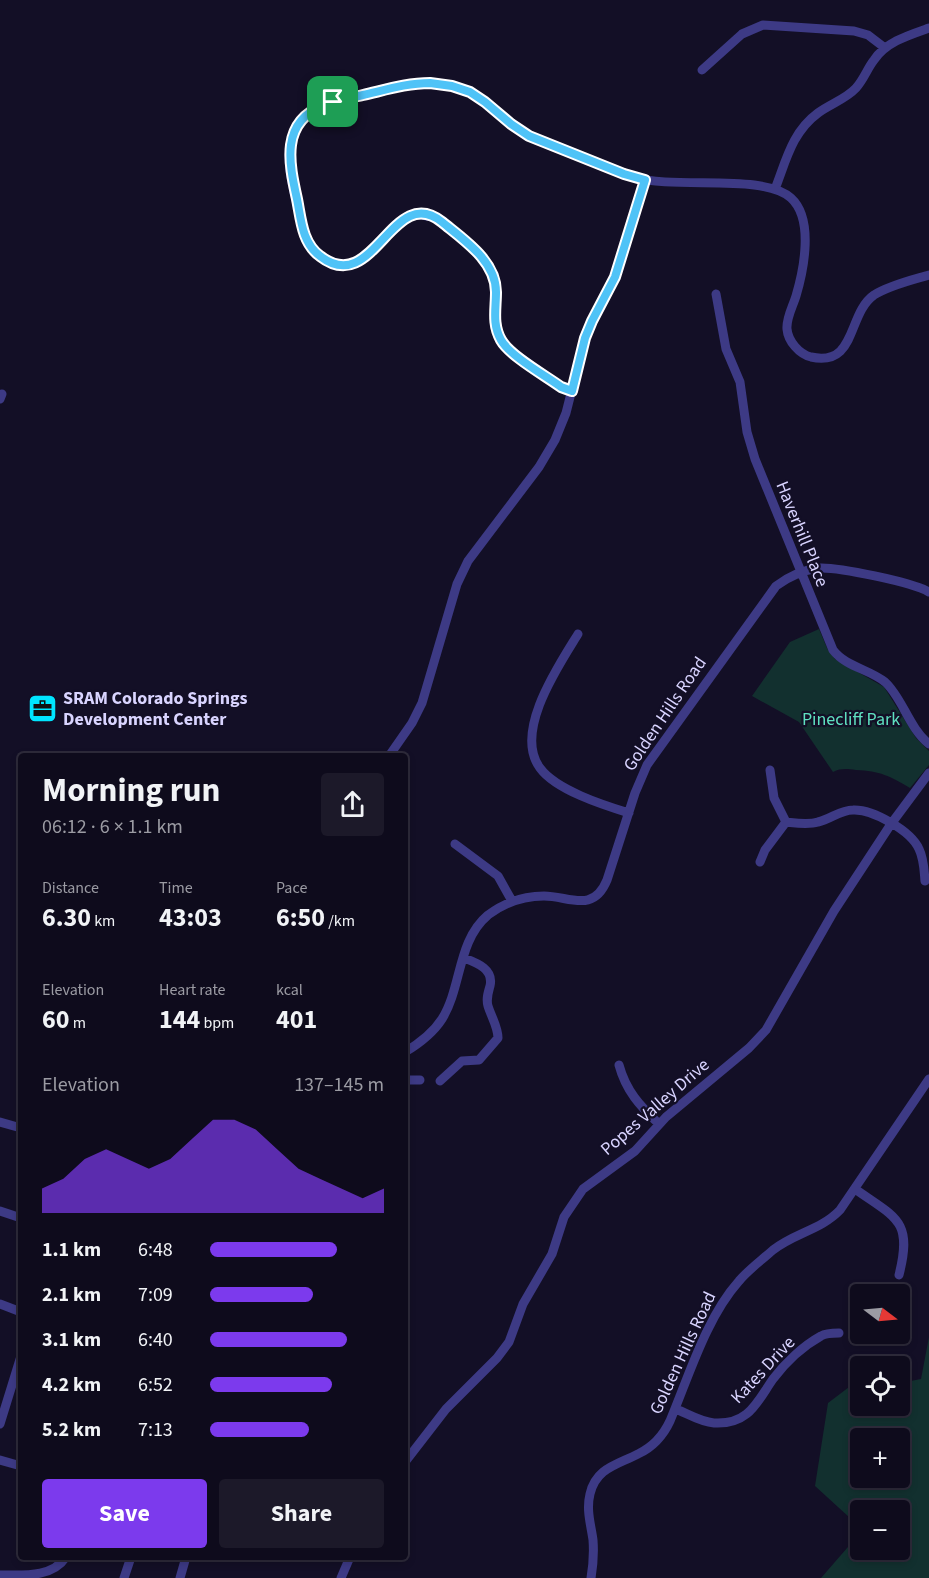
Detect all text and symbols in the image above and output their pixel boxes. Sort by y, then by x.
pin [307,76,358,127]
icon: arrive [316,85,349,118]
street label: Haverhill Place [769,477,835,591]
street label: Golden Hills Road [617,652,713,776]
place label: SRAM Colorado Springs Development Center [63,686,248,732]
office icon: SRAM Colorado Springs Development Center [26,692,58,724]
park label: Pinecliff Park [802,707,900,732]
text: Morning run [42,767,220,814]
button: share [321,773,384,836]
text: 06:12 · 6 × 1.1 km [42,813,183,841]
text: Distance [42,877,99,899]
text: Time [159,877,193,899]
text: Pace [276,877,307,899]
text: 6.30 [42,899,91,936]
text: 43:03 [159,899,222,936]
text: 6:50 [276,899,325,936]
text: km [91,910,115,932]
text: /km [325,910,355,932]
text: Elevation [42,979,104,1001]
text: Heart rate [159,979,226,1001]
text: kcal [276,979,303,1001]
text: 60 [42,1001,69,1038]
text: 144 [159,1001,200,1038]
text: 401 [276,1001,317,1038]
text: m [69,1012,86,1034]
text: bpm [200,1012,234,1034]
street label: Popes Valley Drive [595,1053,715,1161]
text: Elevation [42,1071,120,1099]
text: 137–145 m [294,1071,384,1099]
text: 1.1 km [42,1236,101,1264]
text: 6:48 [138,1236,173,1264]
text: 2.1 km [42,1281,101,1309]
text: 7:09 [138,1281,173,1309]
north arrow [850,1284,910,1344]
map controls [850,1284,910,1560]
street label: Golden Hills Road [644,1287,722,1419]
text: 3.1 km [42,1326,101,1354]
text: 6:40 [138,1326,173,1354]
street label: Kates Drive [725,1331,801,1409]
button: locate [850,1356,910,1416]
text: 4.2 km [42,1371,101,1399]
text: 6:52 [138,1371,173,1399]
text: 5.2 km [42,1416,101,1444]
text: 7:13 [138,1416,173,1444]
button: + [850,1428,910,1488]
button: Save [42,1479,207,1548]
button: Share [219,1479,384,1548]
button: − [850,1500,910,1560]

